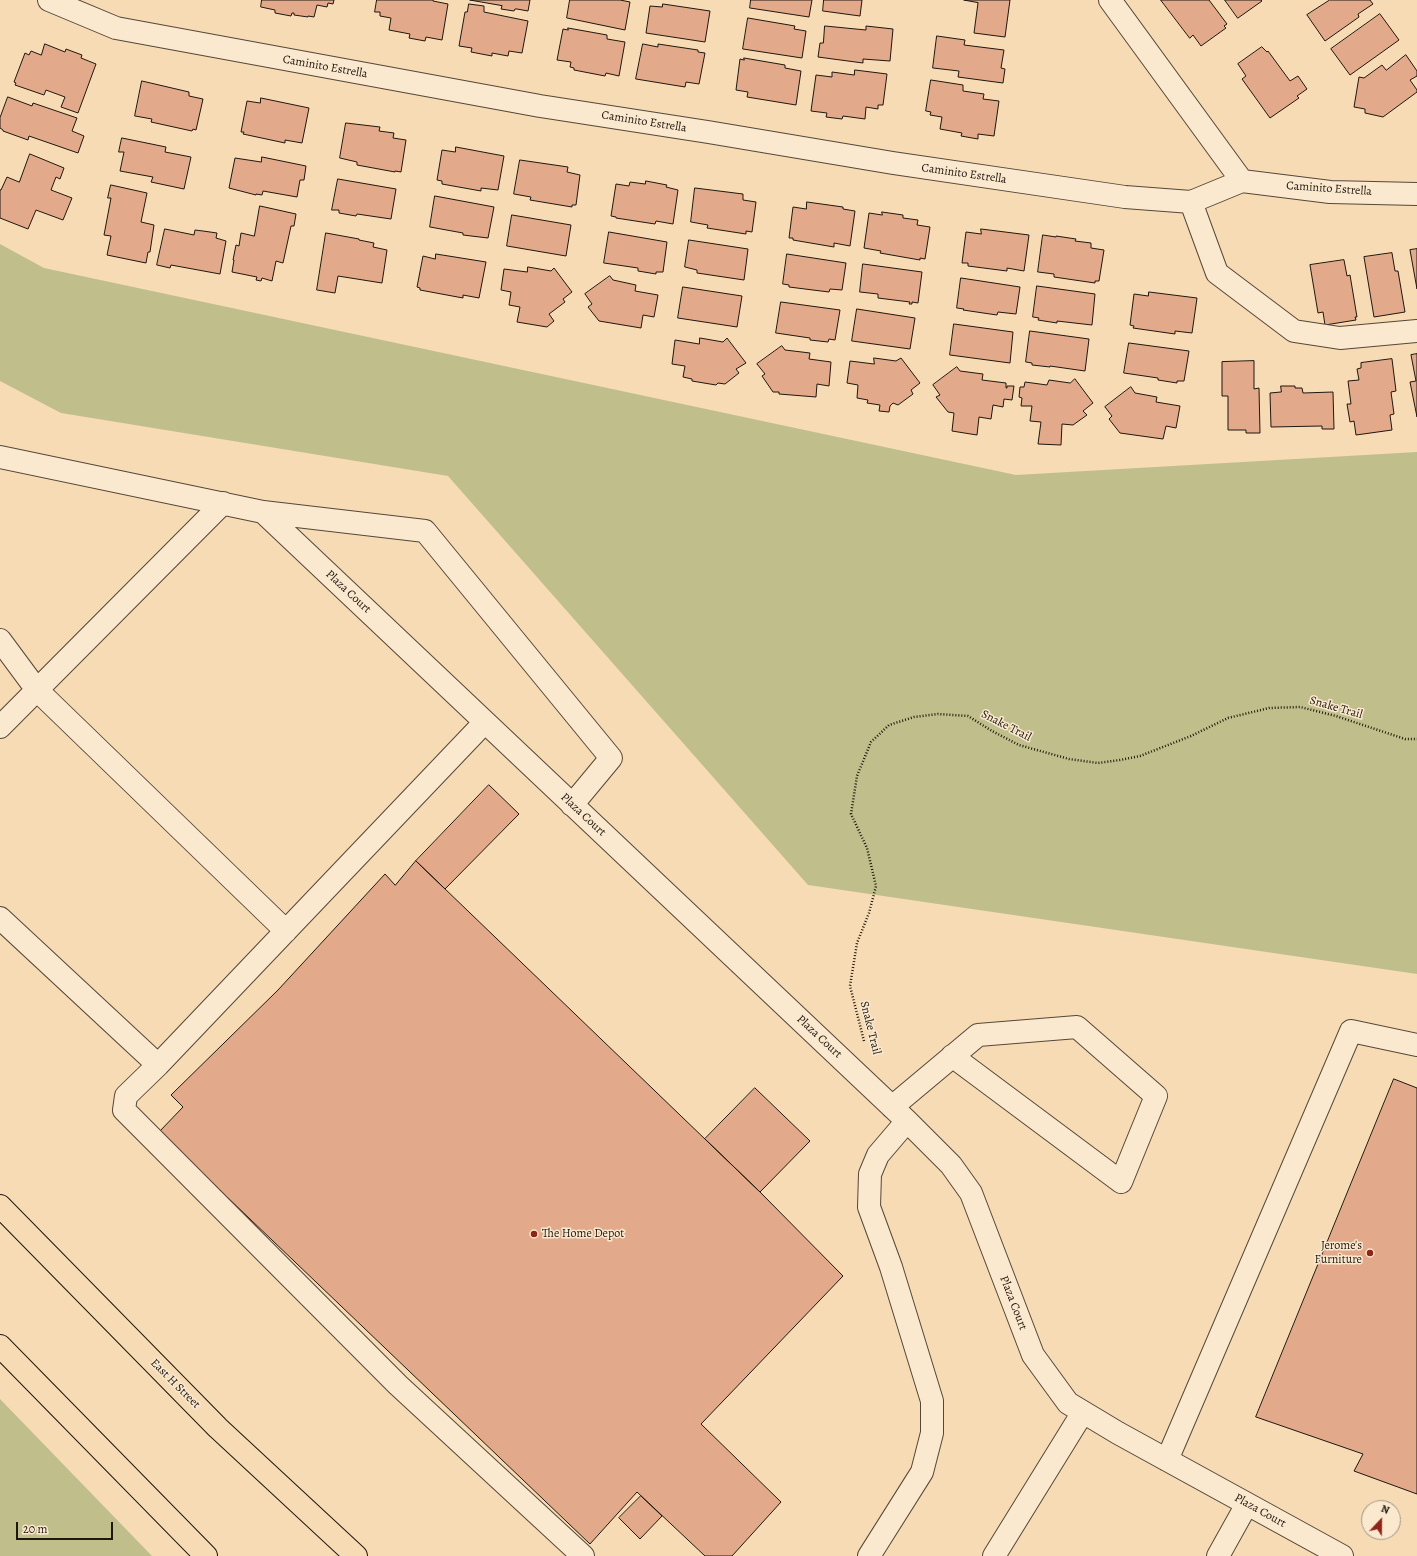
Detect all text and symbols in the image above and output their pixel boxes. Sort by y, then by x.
street label: Caminito Estrella [281,52,369,82]
street label: Caminito Estrella [600,108,688,136]
street label: Caminito Estrella [920,161,1008,187]
street label: Caminito Estrella [1286,179,1372,199]
street label: Plaza Court [322,567,374,617]
street label: Snake Trail [1308,694,1364,722]
street label: Snake Trail [978,707,1034,745]
street label: Plaza Court [557,790,609,840]
street label: Snake Trail [856,1000,884,1056]
street label: Plaza Court [793,1012,845,1062]
place label: The Home Depot [542,1227,624,1241]
marker: The Home Depot [529,1229,539,1239]
place label: Jerome's Furniture [1315,1239,1362,1267]
marker: Jerome's Furniture [1365,1248,1375,1258]
street label: Plaza Court [996,1274,1030,1332]
street label: East H Street [147,1356,203,1412]
street label: Plaza Court [1232,1491,1288,1531]
north arrow [1361,1500,1401,1540]
text: N [1379,1501,1392,1518]
scale bar [18,1514,115,1540]
text: 20 m [23,1521,47,1537]

